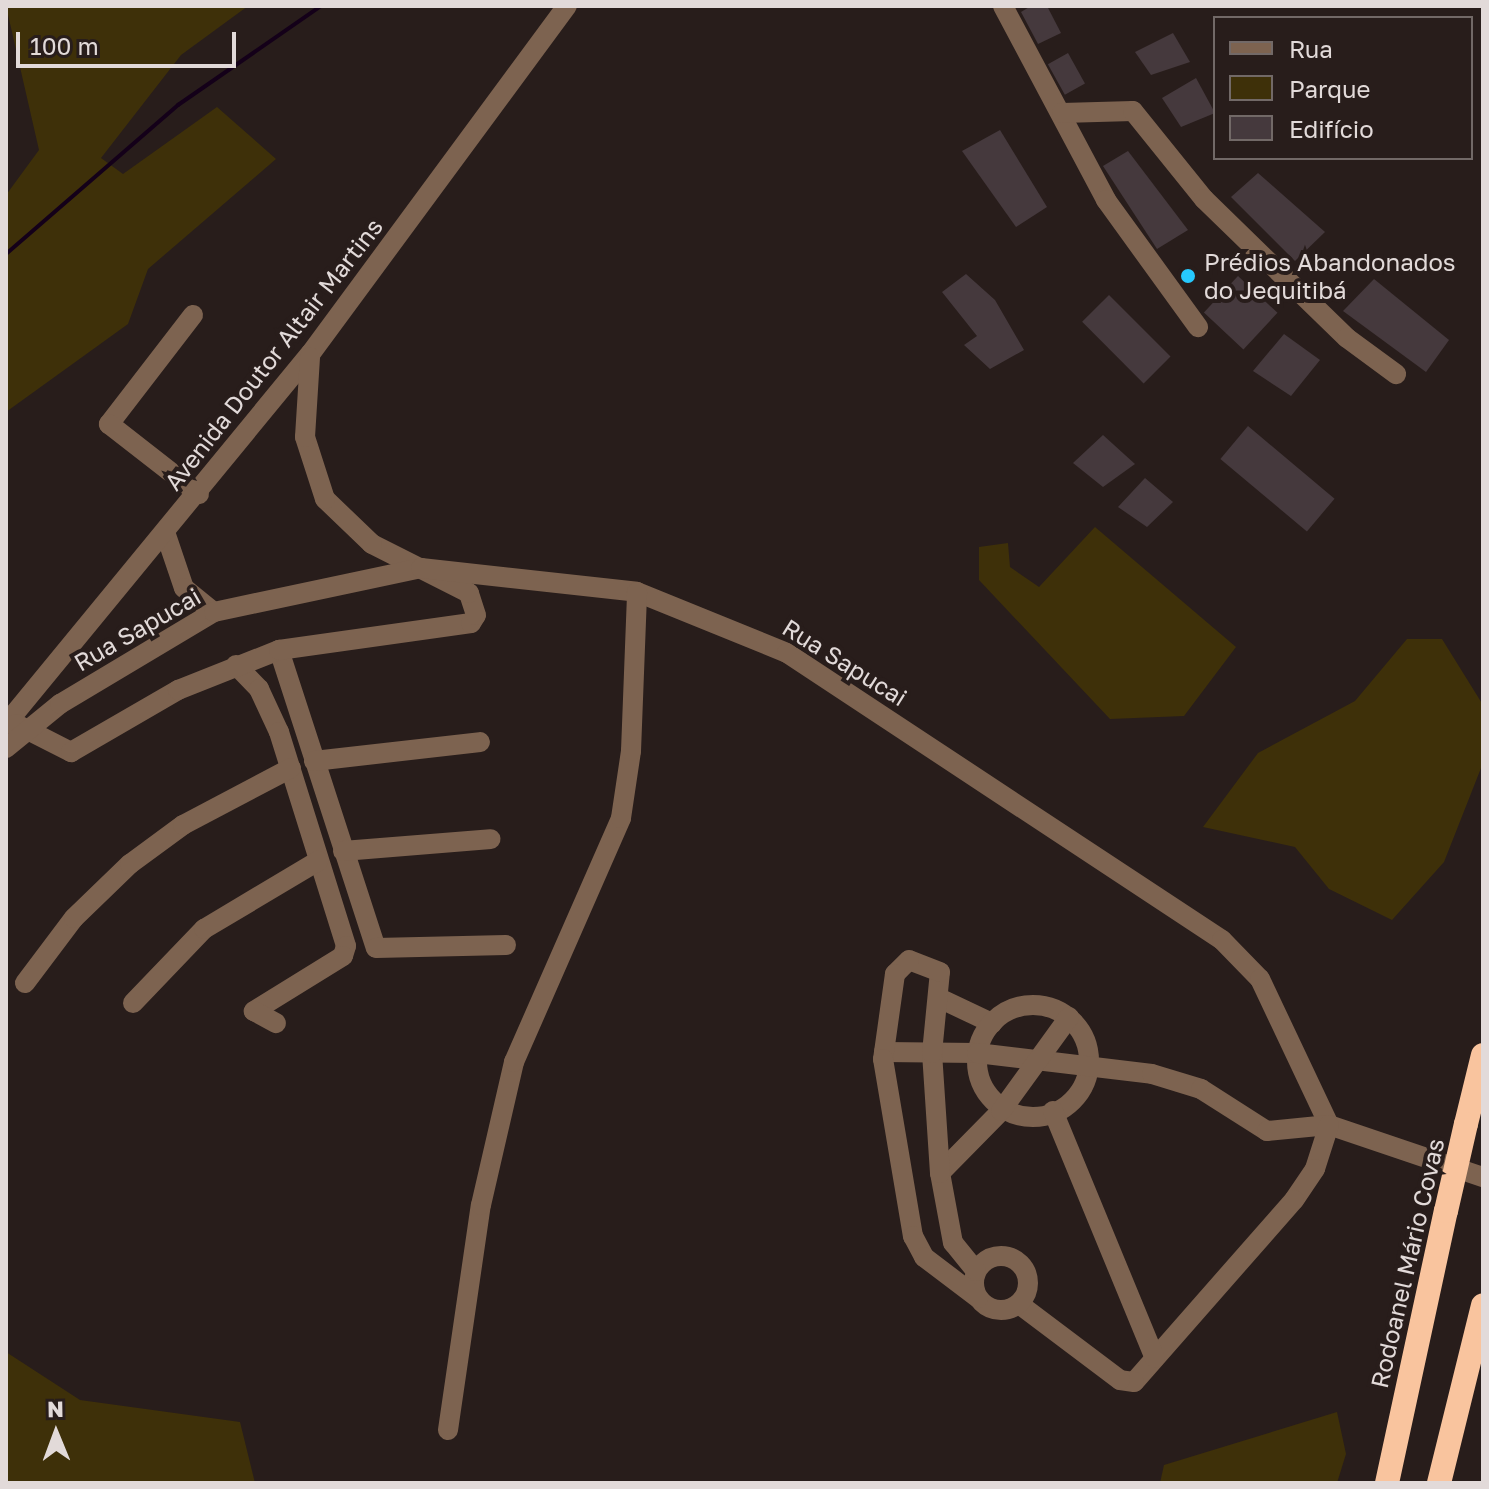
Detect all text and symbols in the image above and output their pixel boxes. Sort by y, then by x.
scale bar [20,16,240,66]
legend [1213,16,1473,160]
text: 100 m [30,31,99,60]
text: Rua [1289,34,1333,63]
text: Parque [1289,74,1370,103]
text: Edifício [1289,114,1374,143]
street label: Avenida Doutor Altair Martins [158,212,388,496]
place label: Prédios Abandonados do Jequitibá [1204,248,1456,304]
marker: Prédios Abandonados do Jequitibá [1179,267,1197,285]
street label: Rua Sapucai [69,581,205,677]
street label: Rua Sapucai [778,612,912,712]
street label: Rodoanel Mário Covas [1364,1135,1450,1391]
north arrow [16,1393,96,1473]
text: N [47,1395,64,1422]

